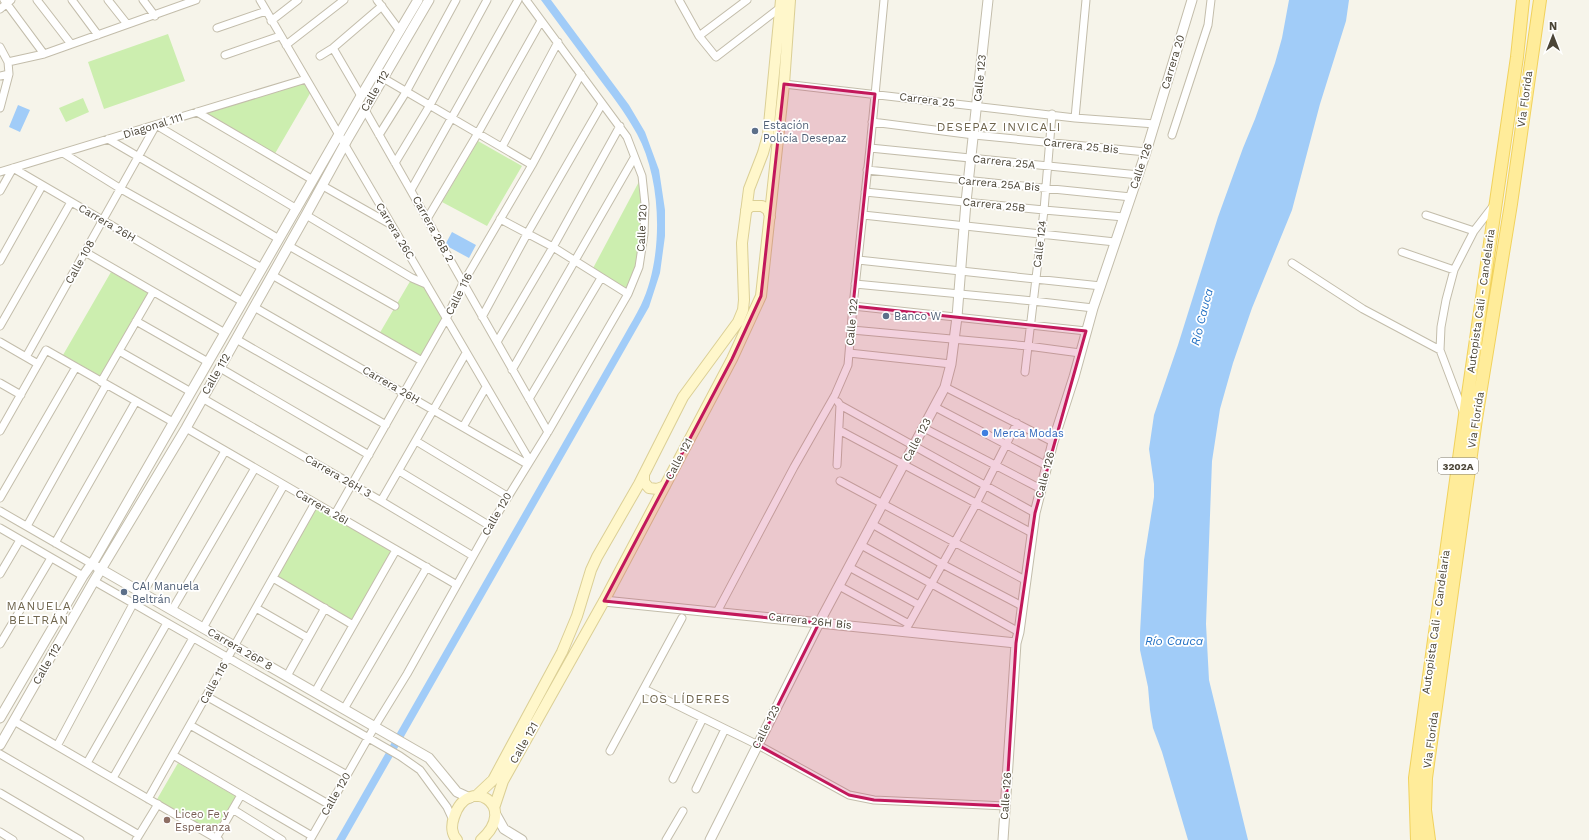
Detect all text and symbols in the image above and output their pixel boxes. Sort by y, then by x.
north arrow [1533,16,1573,56]
text: N [1549,20,1557,33]
street label: Carrera 20 [1159,33,1187,91]
street label: Calle 123 [971,54,989,102]
street label: Calle 112 [358,68,392,114]
street label: Via Florida [1515,70,1535,128]
street label: Carrera 25 [899,90,955,110]
street label: Diagonal 111 [121,111,185,141]
place label: Estación Policía Desepaz [763,119,847,145]
district label: DESEPAZ INVICALI [937,120,1061,134]
marker: Estación Policía Desepaz [750,126,760,136]
street label: Carrera 25 Bis [1043,136,1119,156]
street label: Calle 126 [1127,141,1155,191]
street label: Carrera 25A [972,152,1036,172]
street label: Carrera 25A Bis [957,174,1041,194]
street label: Carrera 26B 2 [410,194,456,264]
street label: Carrera 25B [962,195,1026,215]
street label: Carrera 26C [373,200,417,262]
street label: Carrera 26H [76,201,138,245]
street label: Calle 120 [634,204,650,252]
street label: Calle 124 [1031,219,1049,268]
street label: Autopista Cali - Candelaria [1464,228,1498,374]
street label: Calle 108 [63,238,97,286]
street label: Calle 116 [443,270,475,317]
water label: Río Cauca [1188,286,1216,347]
street label: Calle 122 [843,298,861,346]
place label: Banco W [894,310,941,323]
marker: Banco W [881,311,891,321]
street label: Calle 112 [199,351,233,397]
street label: Carrera 26H [360,363,422,407]
street label: Via Florida [1465,391,1487,449]
street label: Calle 123 [900,416,934,464]
place label: Merca Modas [993,427,1064,440]
marker: Merca Modas [980,428,990,438]
street label: Calle 121 [663,436,695,482]
street label: Calle 126 [1033,450,1058,500]
street label: Carrera 26H 3 [303,452,373,500]
road number: 3202A [1438,458,1478,474]
street label: Carrera 26I [293,487,351,527]
street label: Calle 120 [479,490,515,538]
street label: Autopista Cali - Candelaria [1419,549,1453,695]
place label: CAI Manuela Beltrán [132,580,199,606]
marker: CAI Manuela Beltrán [119,587,129,597]
district label: MANUELA BELTRÁN [6,599,72,627]
street label: Carrera 26H Bis [768,610,853,632]
street label: Carrera 26P 8 [205,625,275,673]
water label: Río Cauca [1145,634,1204,648]
street label: Calle 112 [30,641,64,687]
street label: Calle 116 [197,660,231,706]
district label: LOS LÍDERES [641,692,731,706]
street label: Calle 123 [749,703,783,751]
street label: Via Florida [1421,711,1441,769]
street label: Calle 121 [507,720,541,766]
street label: Calle 120 [318,770,354,818]
street label: Calle 126 [998,771,1014,820]
place label: Liceo Fe y Esperanza [175,808,231,834]
marker: Liceo Fe y Esperanza [162,815,172,825]

